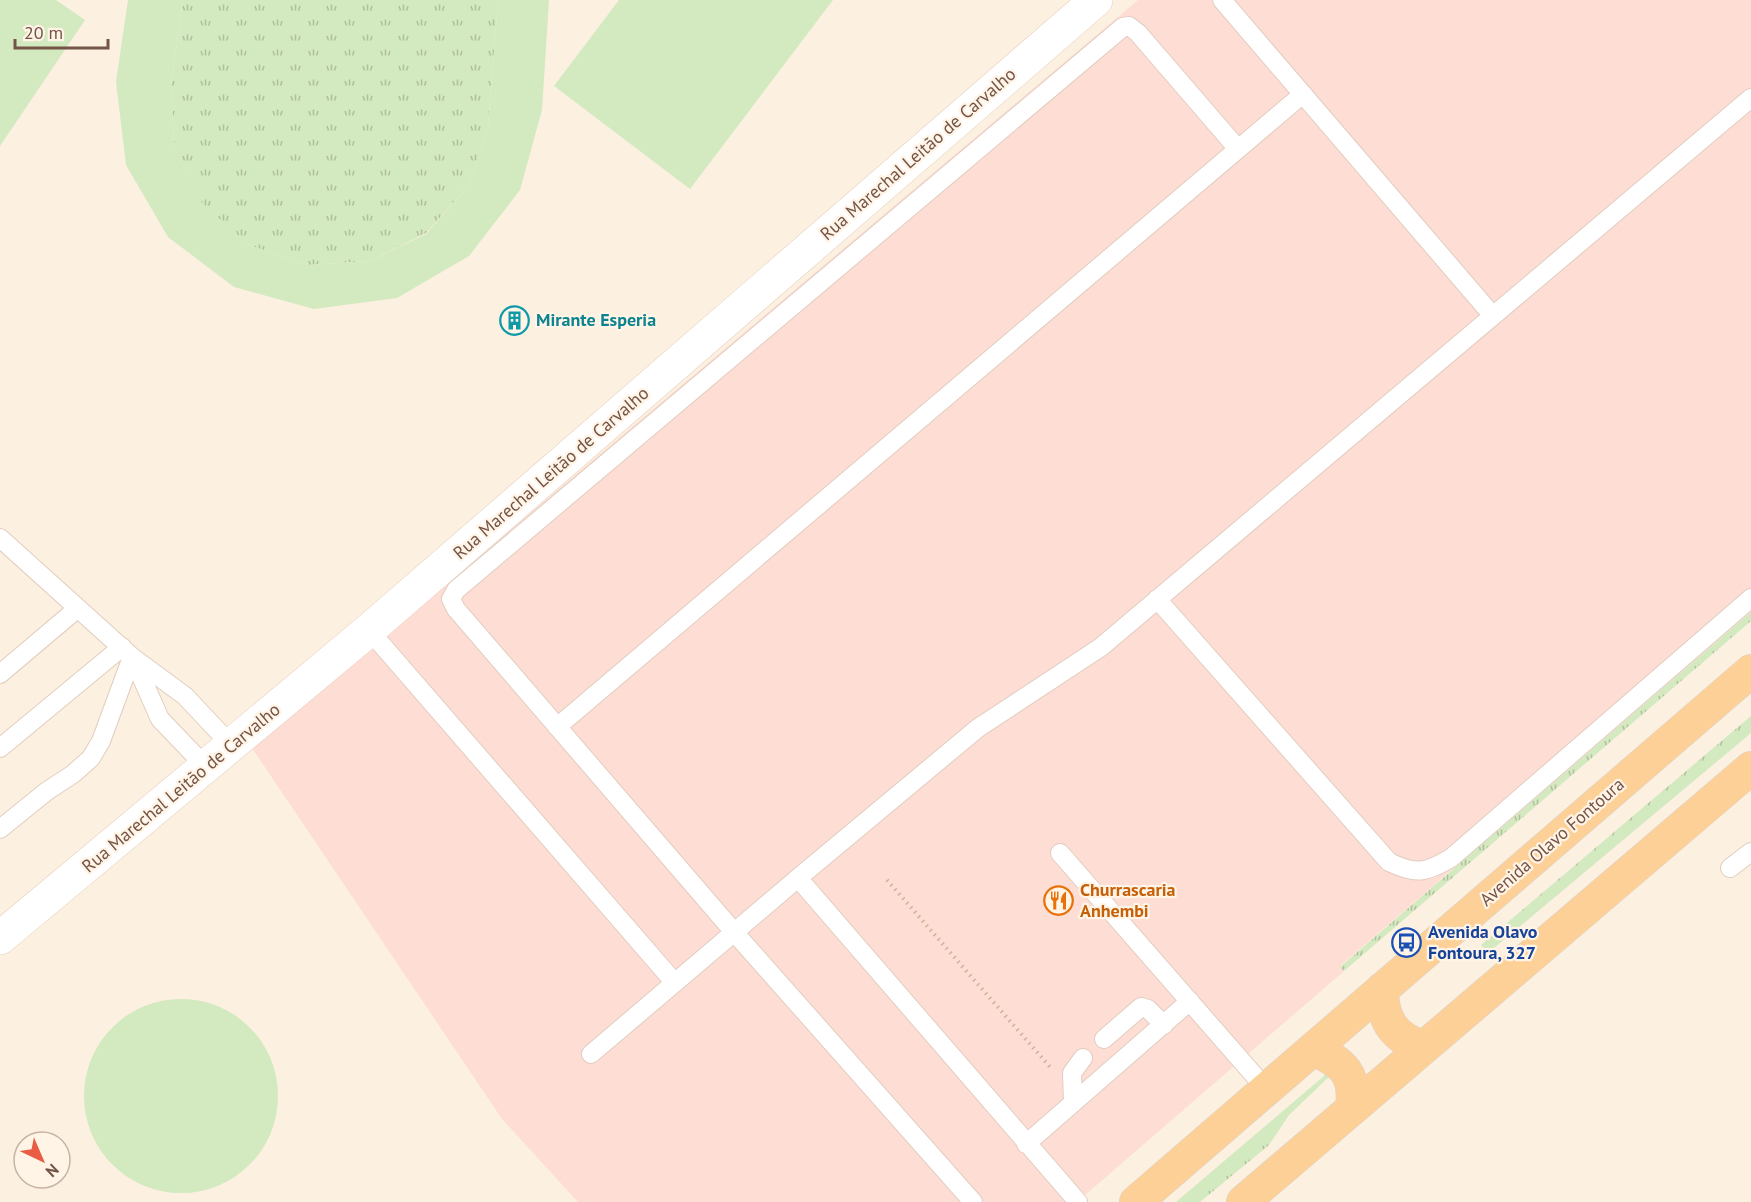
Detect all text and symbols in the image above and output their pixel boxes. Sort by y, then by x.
scale bar [15,12,108,50]
text: 20 m [24,21,63,44]
street label: Rua Marechal Leitão de Carvalho [815,62,1020,245]
building icon: Mirante Esperia [499,304,531,336]
place label: Mirante Esperia [536,308,656,331]
street label: Rua Marechal Leitão de Carvalho [448,381,653,564]
street label: Rua Marechal Leitão de Carvalho [77,698,285,877]
street label: Avenida Olavo Fontoura [1475,773,1629,911]
place label: Churrascaria Anhembi [1080,878,1176,922]
restaurant icon: Churrascaria Anhembi [1043,884,1075,916]
place label: Avenida Olavo Fontoura, 327 [1428,920,1538,964]
bus stop icon: Avenida Olavo Fontoura, 327 [1391,926,1423,958]
north arrow [12,1130,72,1190]
text: N [42,1160,63,1182]

